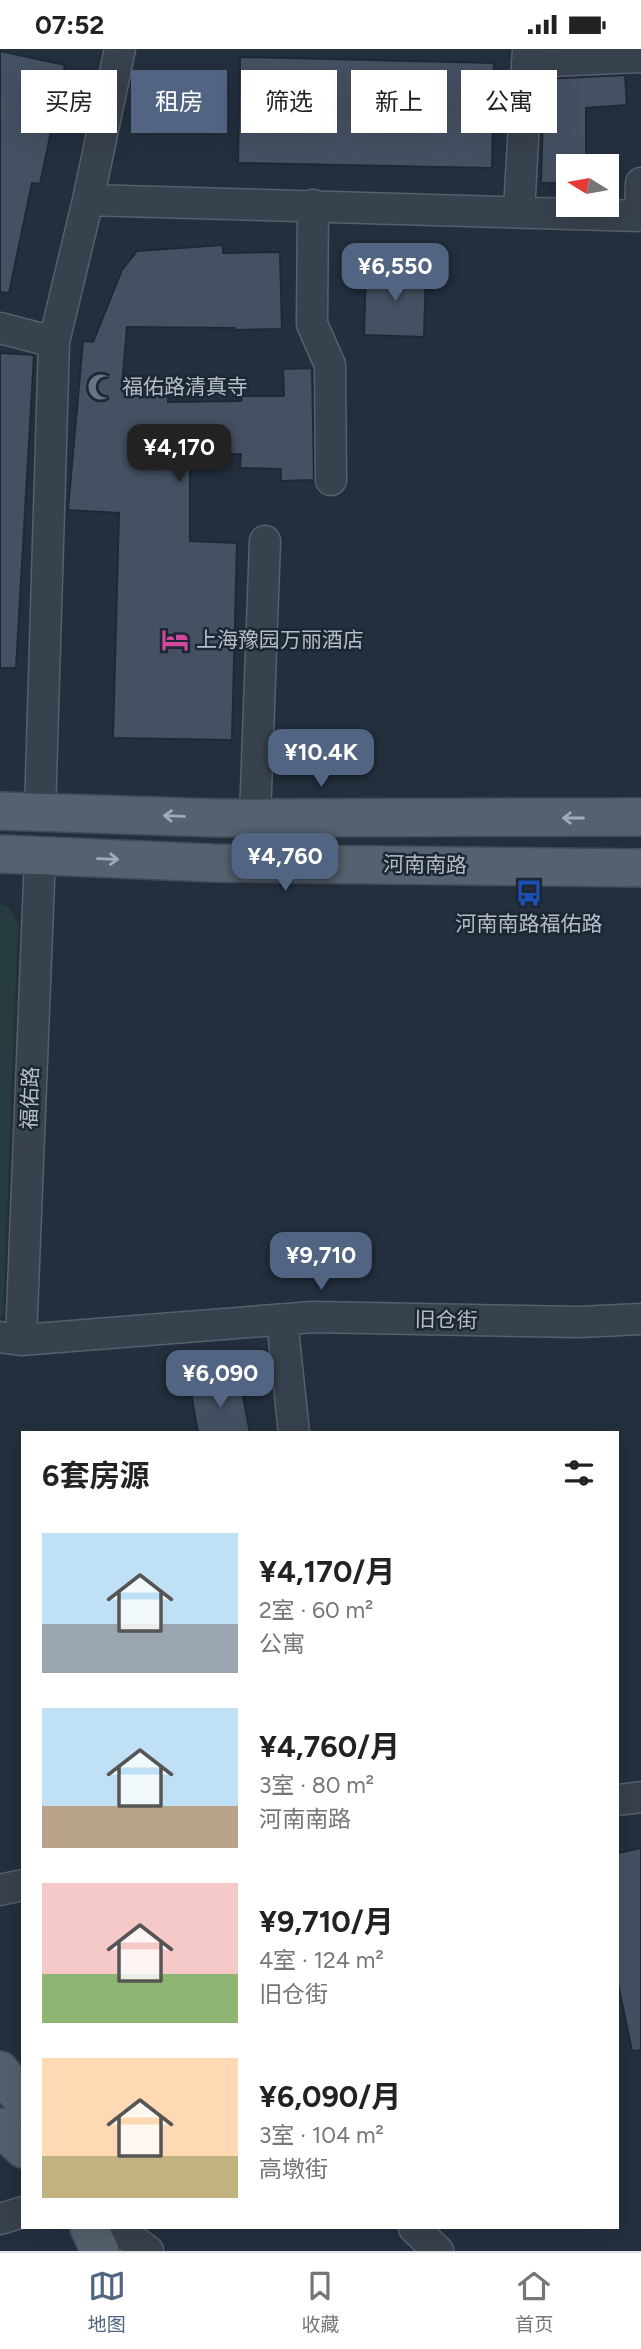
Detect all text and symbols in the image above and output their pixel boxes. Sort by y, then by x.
text: 07:52 [35,9,104,41]
chip: 买房 [21,70,117,133]
chip: 租房 [131,70,227,133]
chip: 筛选 [241,70,337,133]
chip: 新上 [351,70,447,133]
chip: 公寓 [461,70,557,133]
north arrow [556,154,620,217]
map controls [556,154,619,217]
pin: ¥6,550 [338,243,452,303]
text: ¥6,550 [358,252,432,280]
mosque icon: 福佑路清真寺 [86,372,116,402]
place label: 福佑路清真寺 [122,374,248,399]
pin: ¥4,170 [122,425,236,484]
text: ¥4,170 [143,433,215,461]
hotel icon: 上海豫园万丽酒店 [160,625,190,655]
place label: 上海豫园万丽酒店 [196,627,364,652]
pin: ¥10.4K [264,729,378,789]
text: ¥10.4K [284,738,358,766]
one-way arrow [163,810,186,823]
one-way arrow [562,811,585,825]
pin: ¥4,760 [228,833,342,893]
text: ¥4,760 [247,842,323,870]
street label: 河南南路 [383,851,467,878]
one-way arrow [96,853,119,866]
bus stop icon: 河南南路福佑路 [514,878,544,908]
place label: 河南南路福佑路 [456,911,603,936]
street label: 福佑路 [16,1066,43,1130]
pin: ¥9,710 [264,1233,378,1292]
text: ¥9,710 [286,1241,356,1269]
street label: 旧仓街 [414,1306,478,1333]
pin: ¥6,090 [163,1351,277,1410]
text: ¥6,090 [182,1359,258,1387]
icon: filters [560,1454,598,1492]
text: 6套房源 [42,1457,149,1494]
text: ¥4,170/月 [259,1553,395,1590]
icon: home [98,1561,182,1645]
text: 2室 · 60 m² [259,1596,373,1624]
text: 公寓 [259,1630,305,1658]
text: ¥4,760/月 [259,1728,400,1765]
icon: home [98,1736,182,1820]
text: 3室 · 80 m² [259,1771,374,1799]
text: 河南南路 [259,1805,351,1833]
text: ¥9,710/月 [259,1903,394,1940]
icon: home [98,1911,182,1995]
text: 4室 · 124 m² [259,1946,384,1974]
text: 旧仓街 [259,1980,328,2008]
text: ¥6,090/月 [259,2078,401,2115]
icon: home [98,2086,182,2170]
text: 3室 · 104 m² [259,2121,384,2149]
text: 高墩街 [259,2155,328,2183]
tab: 地图 [88,2267,126,2336]
tab: 收藏 [301,2267,339,2336]
tab: 首页 [515,2267,553,2336]

